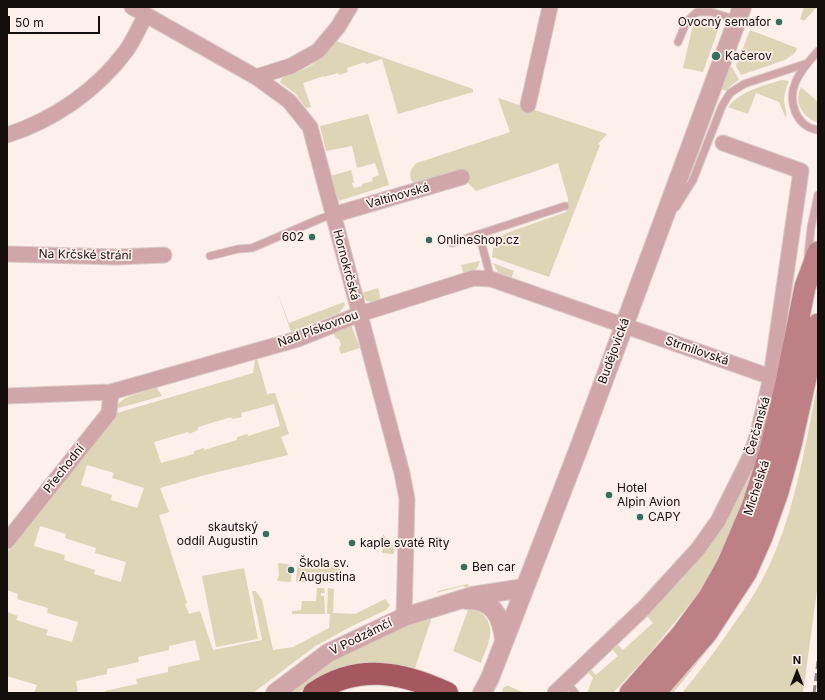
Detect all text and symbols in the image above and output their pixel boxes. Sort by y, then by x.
scale bar [10,8,102,34]
text: 50 m [15,15,44,30]
place label: Ovocný semafor [678,15,771,29]
marker: Ovocný semafor [774,17,784,27]
place label: Kačerov [725,49,772,63]
marker: Kačerov [710,50,722,62]
street label: Valtínovská [365,180,431,212]
street label: Hornokrčská [330,228,362,302]
place label: 602 [282,230,304,244]
marker: 602 [307,232,317,242]
place label: OnlineShop.cz [437,233,519,247]
marker: OnlineShop.cz [424,235,434,245]
street label: Na Krčské stráni [38,247,132,263]
street label: Nad Pískovnou [276,308,360,350]
street label: Budějovická [595,316,633,386]
street label: Strmilovská [663,333,731,369]
street label: Čerčanská [743,395,773,457]
street label: Přechodní [41,442,87,496]
street label: Michelská [741,459,773,517]
place label: Hotel Alpin Avion [617,481,680,509]
marker: Hotel Alpin Avion [604,490,614,500]
place label: CAPY [648,510,681,524]
marker: CAPY [635,512,645,522]
place label: skautský oddíl Augustin [177,520,258,548]
marker: skautský oddíl Augustin [261,529,271,539]
place label: kaple svaté Rity [360,536,449,550]
marker: kaple svaté Rity [347,538,357,548]
place label: Škola sv. Augustina [299,556,356,584]
place label: Ben car [472,560,516,574]
marker: Ben car [459,562,469,572]
marker: Škola sv. Augustina [286,565,296,575]
street label: V Podzámčí [328,616,394,658]
north arrow [777,652,817,692]
text: N [793,653,801,667]

